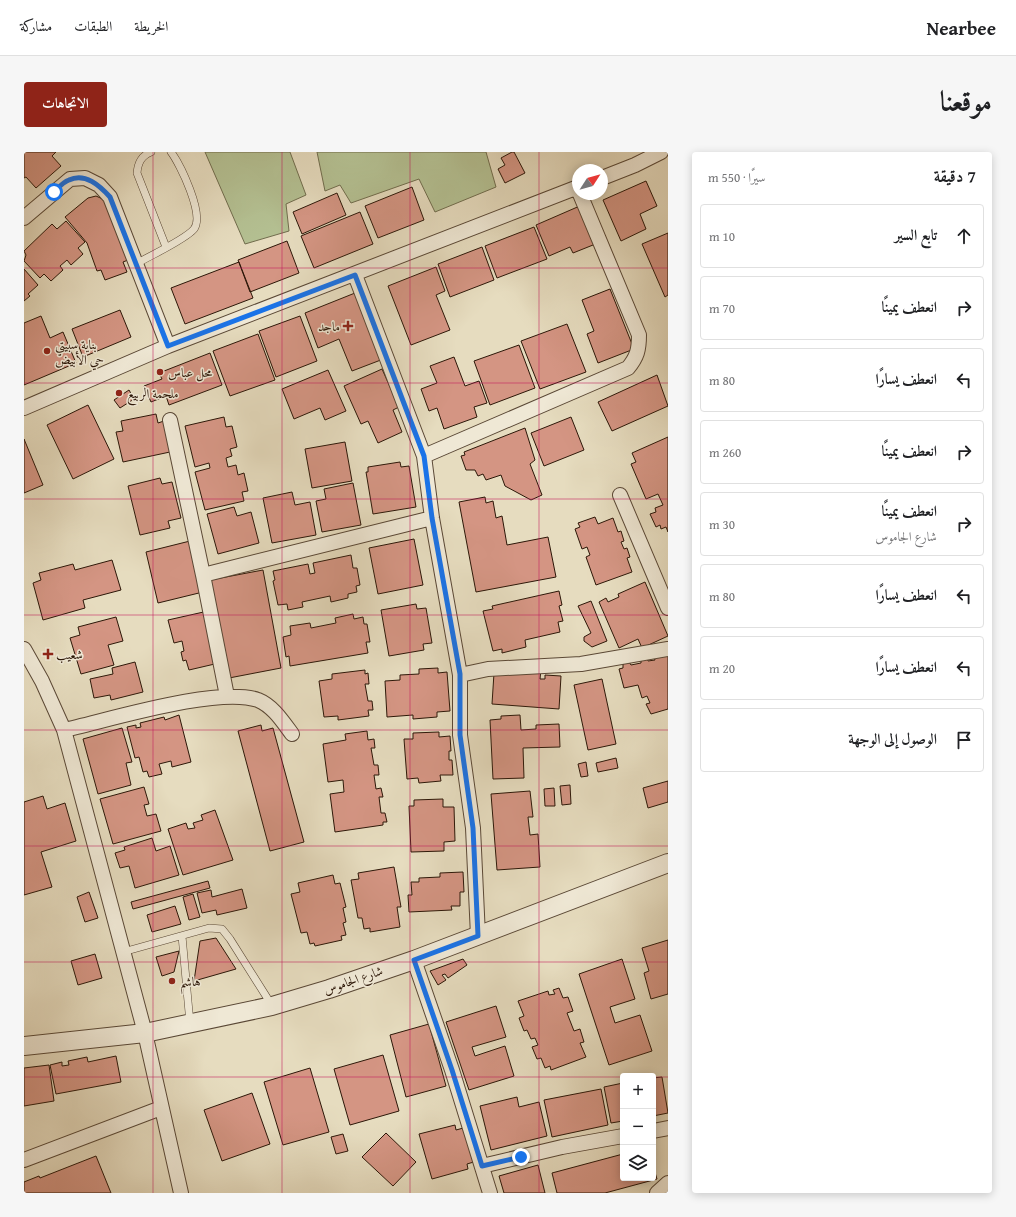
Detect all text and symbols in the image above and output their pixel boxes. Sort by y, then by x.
text: Nearbee [926,14,996,42]
text: مشاركة [20,16,52,36]
text: الطبقات [74,16,112,36]
text: الخريطة [134,16,168,36]
text: موقعنا [940,80,992,121]
button: الاتجاهات [24,82,107,127]
text: 7 دقيقة [934,163,976,188]
north arrow [572,164,608,200]
text: سيرًا · 550 m [708,168,766,187]
route start [45,183,63,201]
text: تابع السير [895,224,937,245]
icon: ahead [953,225,975,247]
text: 10 m [709,227,735,246]
text: انعطف يمينًا [881,296,937,317]
icon: right [953,297,975,319]
text: 70 m [709,299,735,318]
place label: ماجد [318,317,340,336]
marker: ماجد [343,321,353,331]
place label: بناية سبيتي حي الأبيض [55,335,104,371]
marker: بناية سبيتي حي الأبيض [42,346,52,356]
place label: محل عباس [168,363,212,382]
marker: محل عباس [155,367,165,377]
text: انعطف يسارًا [875,368,937,389]
icon: left [953,369,975,391]
text: 80 m [709,371,735,390]
place label: ملحمة الربيع [127,384,179,406]
marker: ملحمة الربيع [114,388,124,398]
text: انعطف يمينًا [881,440,937,461]
icon: right [953,441,975,463]
text: 260 m [709,443,741,462]
text: انعطف يمينًا [881,500,937,521]
icon: right [953,513,975,535]
text: 30 m [709,515,735,534]
text: شارع الجاموس [875,527,937,546]
text: انعطف يسارًا [875,584,937,605]
icon: left [953,585,975,607]
text: 80 m [709,587,735,606]
place label: شعيب [56,645,83,664]
marker: شعيب [43,649,53,659]
text: انعطف يسارًا [875,656,937,677]
icon: left [953,657,975,679]
text: 20 m [709,659,735,678]
text: الوصول إلى الوجهة [848,728,937,749]
icon: arrive [953,729,975,751]
street label: شارع الجاموس [321,961,386,1001]
place label: هاشم [180,972,201,995]
marker: هاشم [167,976,177,986]
map controls [620,1073,656,1181]
button: + [620,1073,656,1109]
button: − [620,1109,656,1145]
button: layers [620,1145,656,1181]
route end [512,1148,530,1166]

